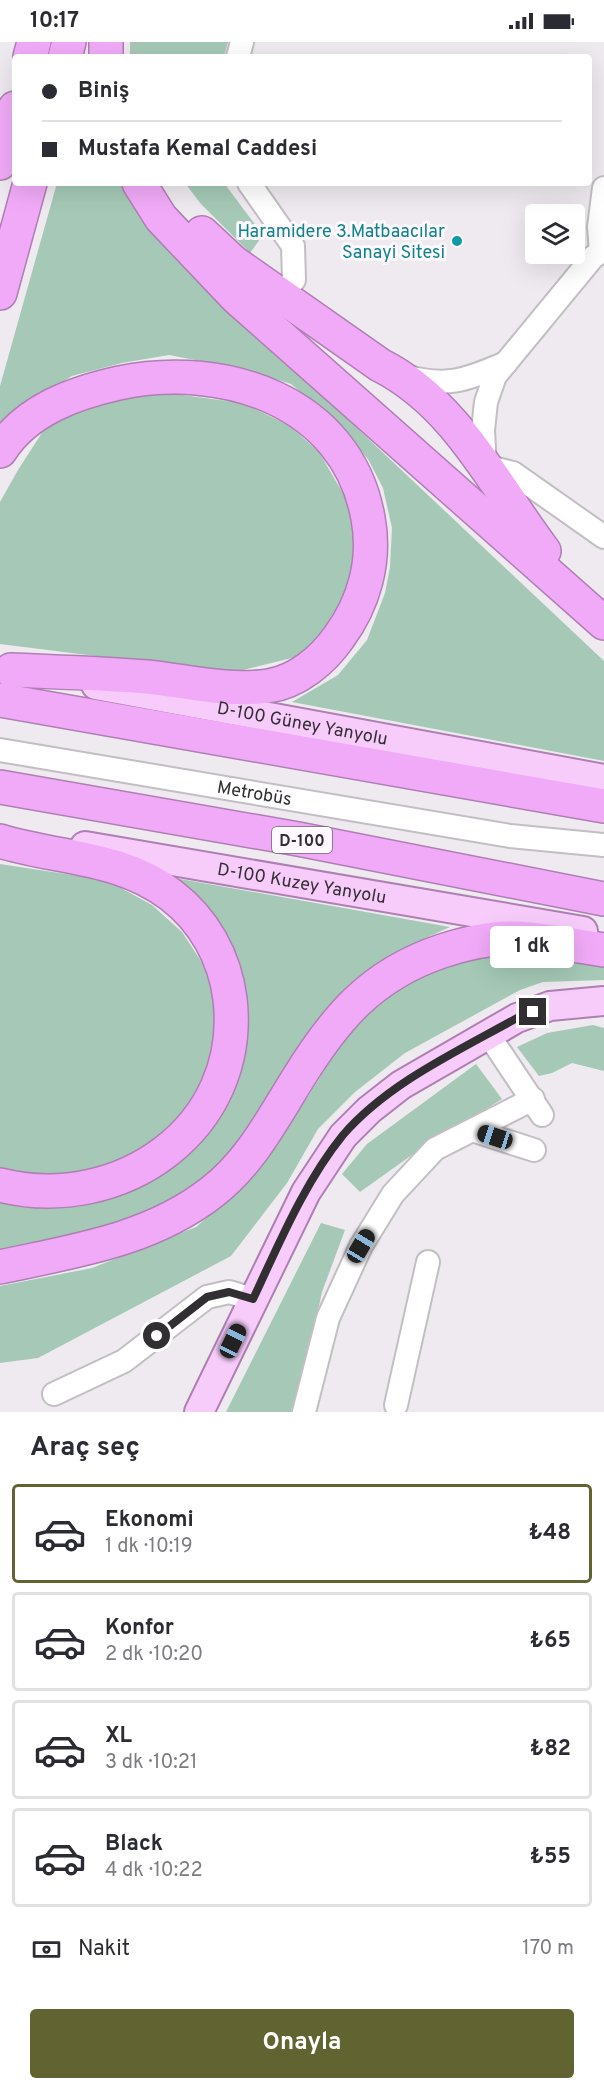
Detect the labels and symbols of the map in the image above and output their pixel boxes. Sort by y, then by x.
place label: Haramidere 3.Matbaacılar Sanayi Sitesi [238,221,445,265]
marker: Haramidere 3.Matbaacılar Sanayi Sitesi [450,234,464,248]
street label: D-100 Güney Yanyolu [215,698,389,752]
street label: Metrobüs [215,777,293,812]
road number: D-100 [272,827,332,853]
street label: D-100 Kuzey Yanyolu [215,859,388,910]
callout: 1 dk [491,925,575,967]
route end [519,998,546,1025]
car [475,1123,515,1151]
car [344,1226,378,1266]
car [217,1321,249,1361]
route start [143,1322,170,1349]

